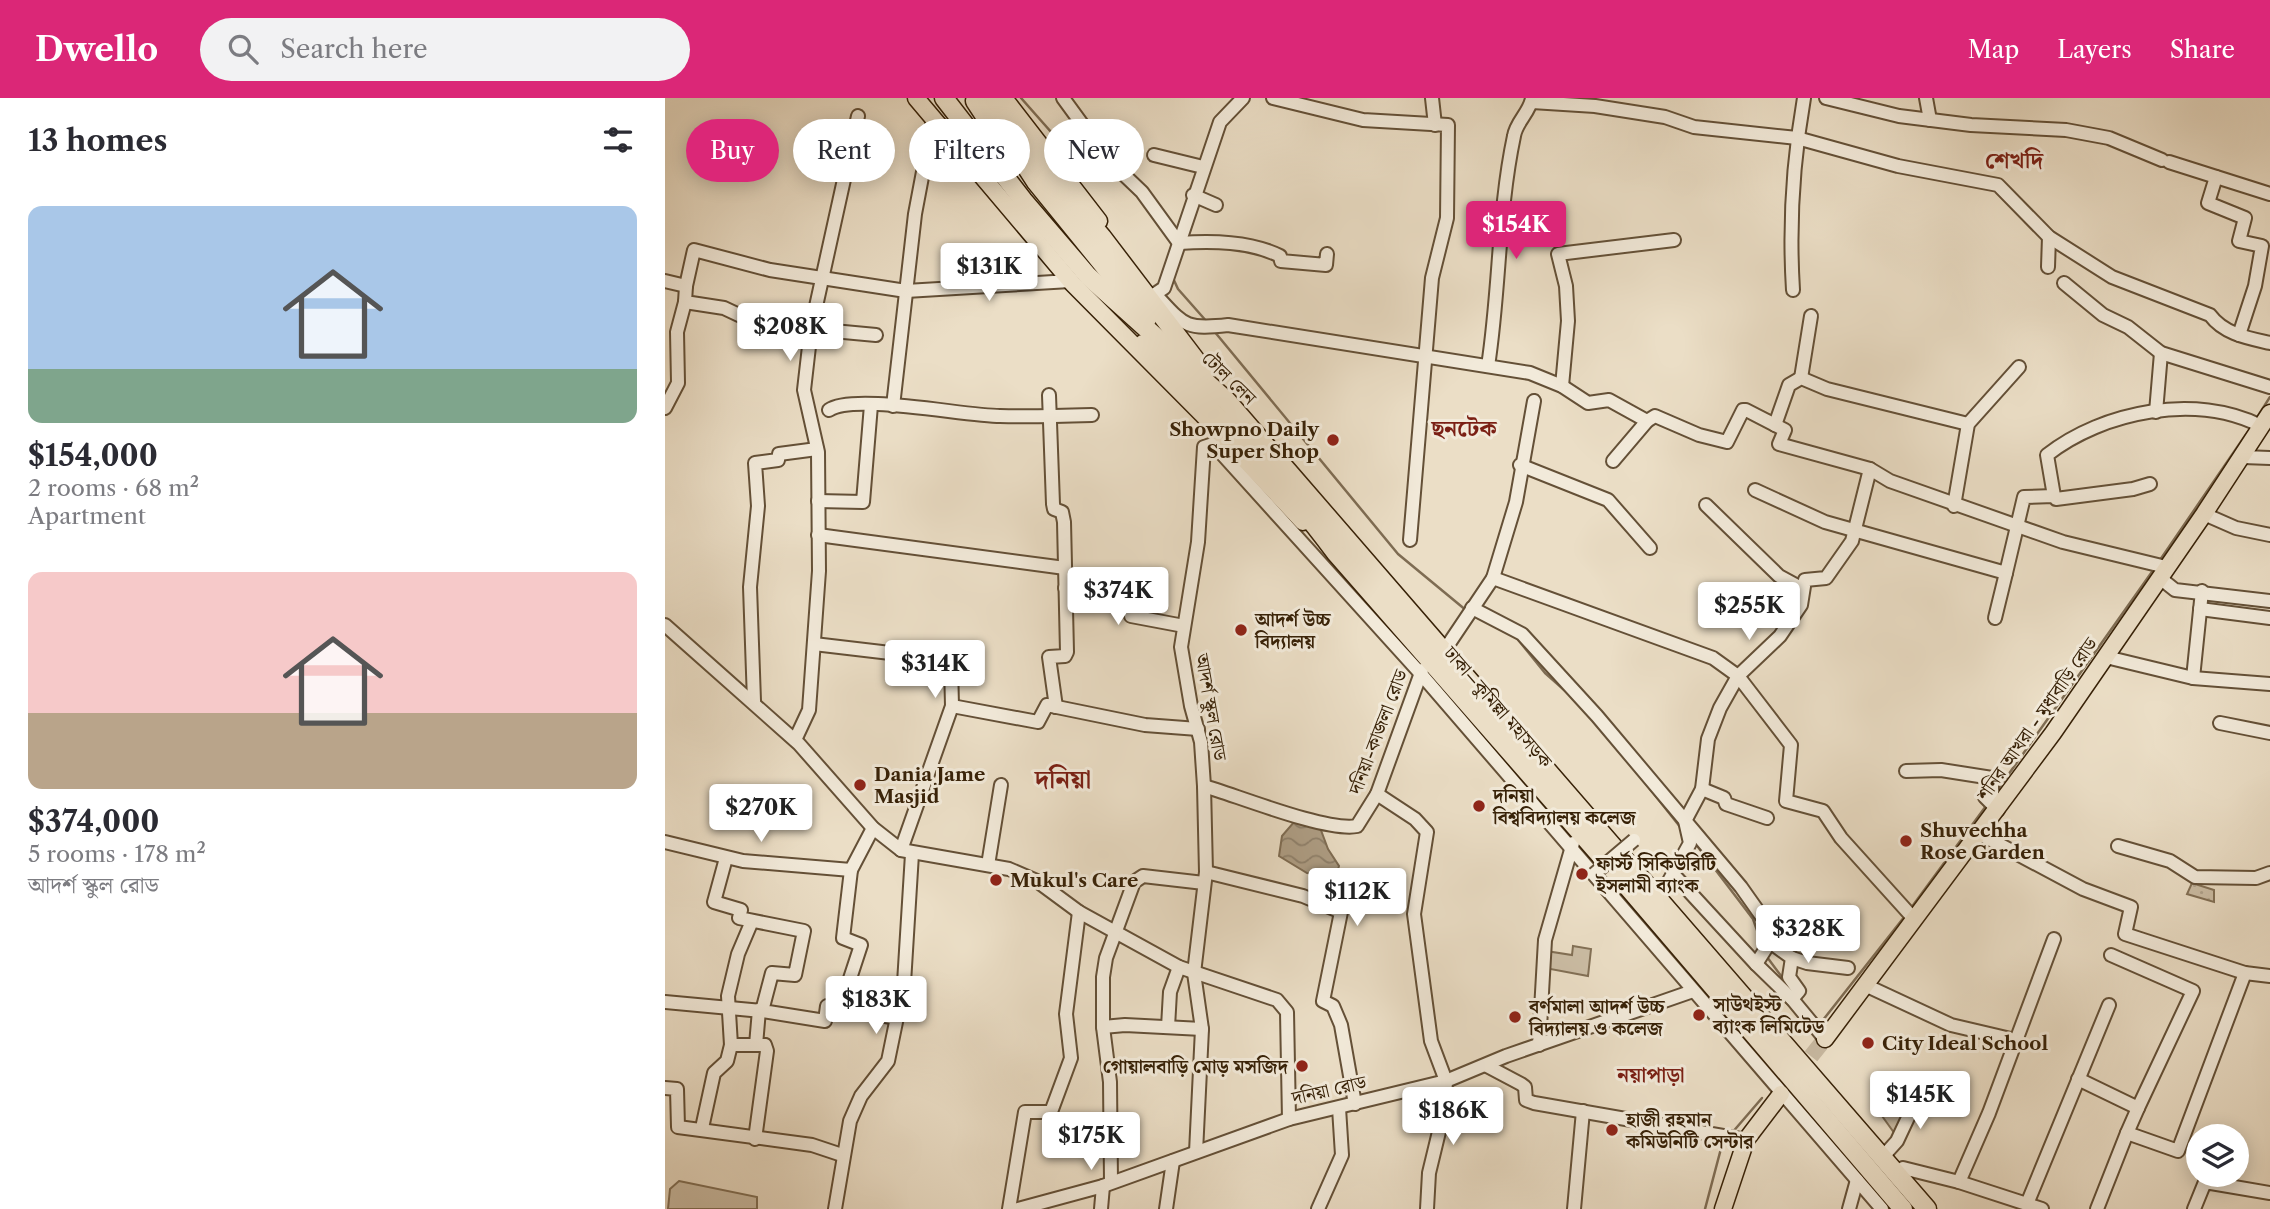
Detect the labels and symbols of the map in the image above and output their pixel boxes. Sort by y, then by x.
district label: শেখদি [1985,146,2044,174]
pin: $154K [1467,202,1565,261]
pin: $131K [940,244,1038,303]
pin: $208K [741,303,839,363]
street label: টোল লেন [1197,347,1262,410]
district label: ছনটেক [1431,414,1497,442]
place label: Showpno Daily Super Shop [1169,418,1320,463]
marker: Showpno Daily Super Shop [1325,432,1341,448]
pin: $374K [1069,568,1167,627]
pin: $255K [1700,582,1798,642]
place label: আদর্শ উচ্চ বিদ্যালয় [1254,608,1332,653]
marker: আদর্শ উচ্চ বিদ্যালয় [1233,622,1249,638]
street label: শনির আখরা - মৃধাবাড়ি রোড [1971,632,2103,806]
pin: $314K [886,640,984,700]
street label: ঢাকা–কুমিল্লা মহাসড়ক [1438,641,1557,773]
street label: আদর্শ স্কুল রোড [1190,651,1232,763]
street label: দনিয়া-কাজলা রোড [1343,665,1413,799]
place label: Dania Jame Masjid [874,763,985,808]
district label: দনিয়া [1034,763,1091,795]
marker: Dania Jame Masjid [852,777,868,793]
pin: $270K [712,784,810,844]
place label: দনিয়া বিশ্ববিদ্যালয় কলেজ [1492,784,1637,829]
marker: দনিয়া বিশ্ববিদ্যালয় কলেজ [1471,798,1487,814]
place label: Shuvechha Rose Garden [1920,819,2045,864]
marker: Shuvechha Rose Garden [1898,833,1914,849]
place label: ফার্স্ট সিকিউরিটি ইসলামী ব্যাংক [1595,850,1717,897]
marker: ফার্স্ট সিকিউরিটি ইসলামী ব্যাংক [1574,866,1590,882]
pin: $112K [1308,868,1406,928]
place label: Mukul's Care [1010,869,1138,892]
marker: Mukul's Care [988,872,1004,888]
pin: $328K [1759,906,1857,965]
pin: $183K [827,976,925,1036]
place label: সাউথইস্ট ব্যাংক লিমিটেড [1712,992,1825,1038]
place label: বর্ণমালা আদর্শ উচ্চ বিদ্যালয় ও কলেজ [1528,995,1666,1040]
marker: সাউথইস্ট ব্যাংক লিমিটেড [1691,1007,1707,1023]
marker: বর্ণমালা আদর্শ উচ্চ বিদ্যালয় ও কলেজ [1507,1009,1523,1025]
place label: City Ideal School [1882,1032,2048,1055]
marker: City Ideal School [1860,1035,1876,1051]
place label: গোয়ালবাড়ি মোড় মসজিদ [1103,1055,1290,1078]
marker: গোয়ালবাড়ি মোড় মসজিদ [1294,1058,1310,1074]
district label: নয়াপাড়া [1616,1062,1685,1087]
street label: দনিয়া রোড [1289,1070,1369,1110]
pin: $145K [1871,1072,1969,1131]
pin: $186K [1404,1088,1502,1147]
place label: হাজী রহমান কমিউনিটি সেন্টার [1625,1108,1755,1153]
pin: $175K [1042,1112,1140,1172]
marker: হাজী রহমান কমিউনিটি সেন্টার [1604,1122,1620,1138]

